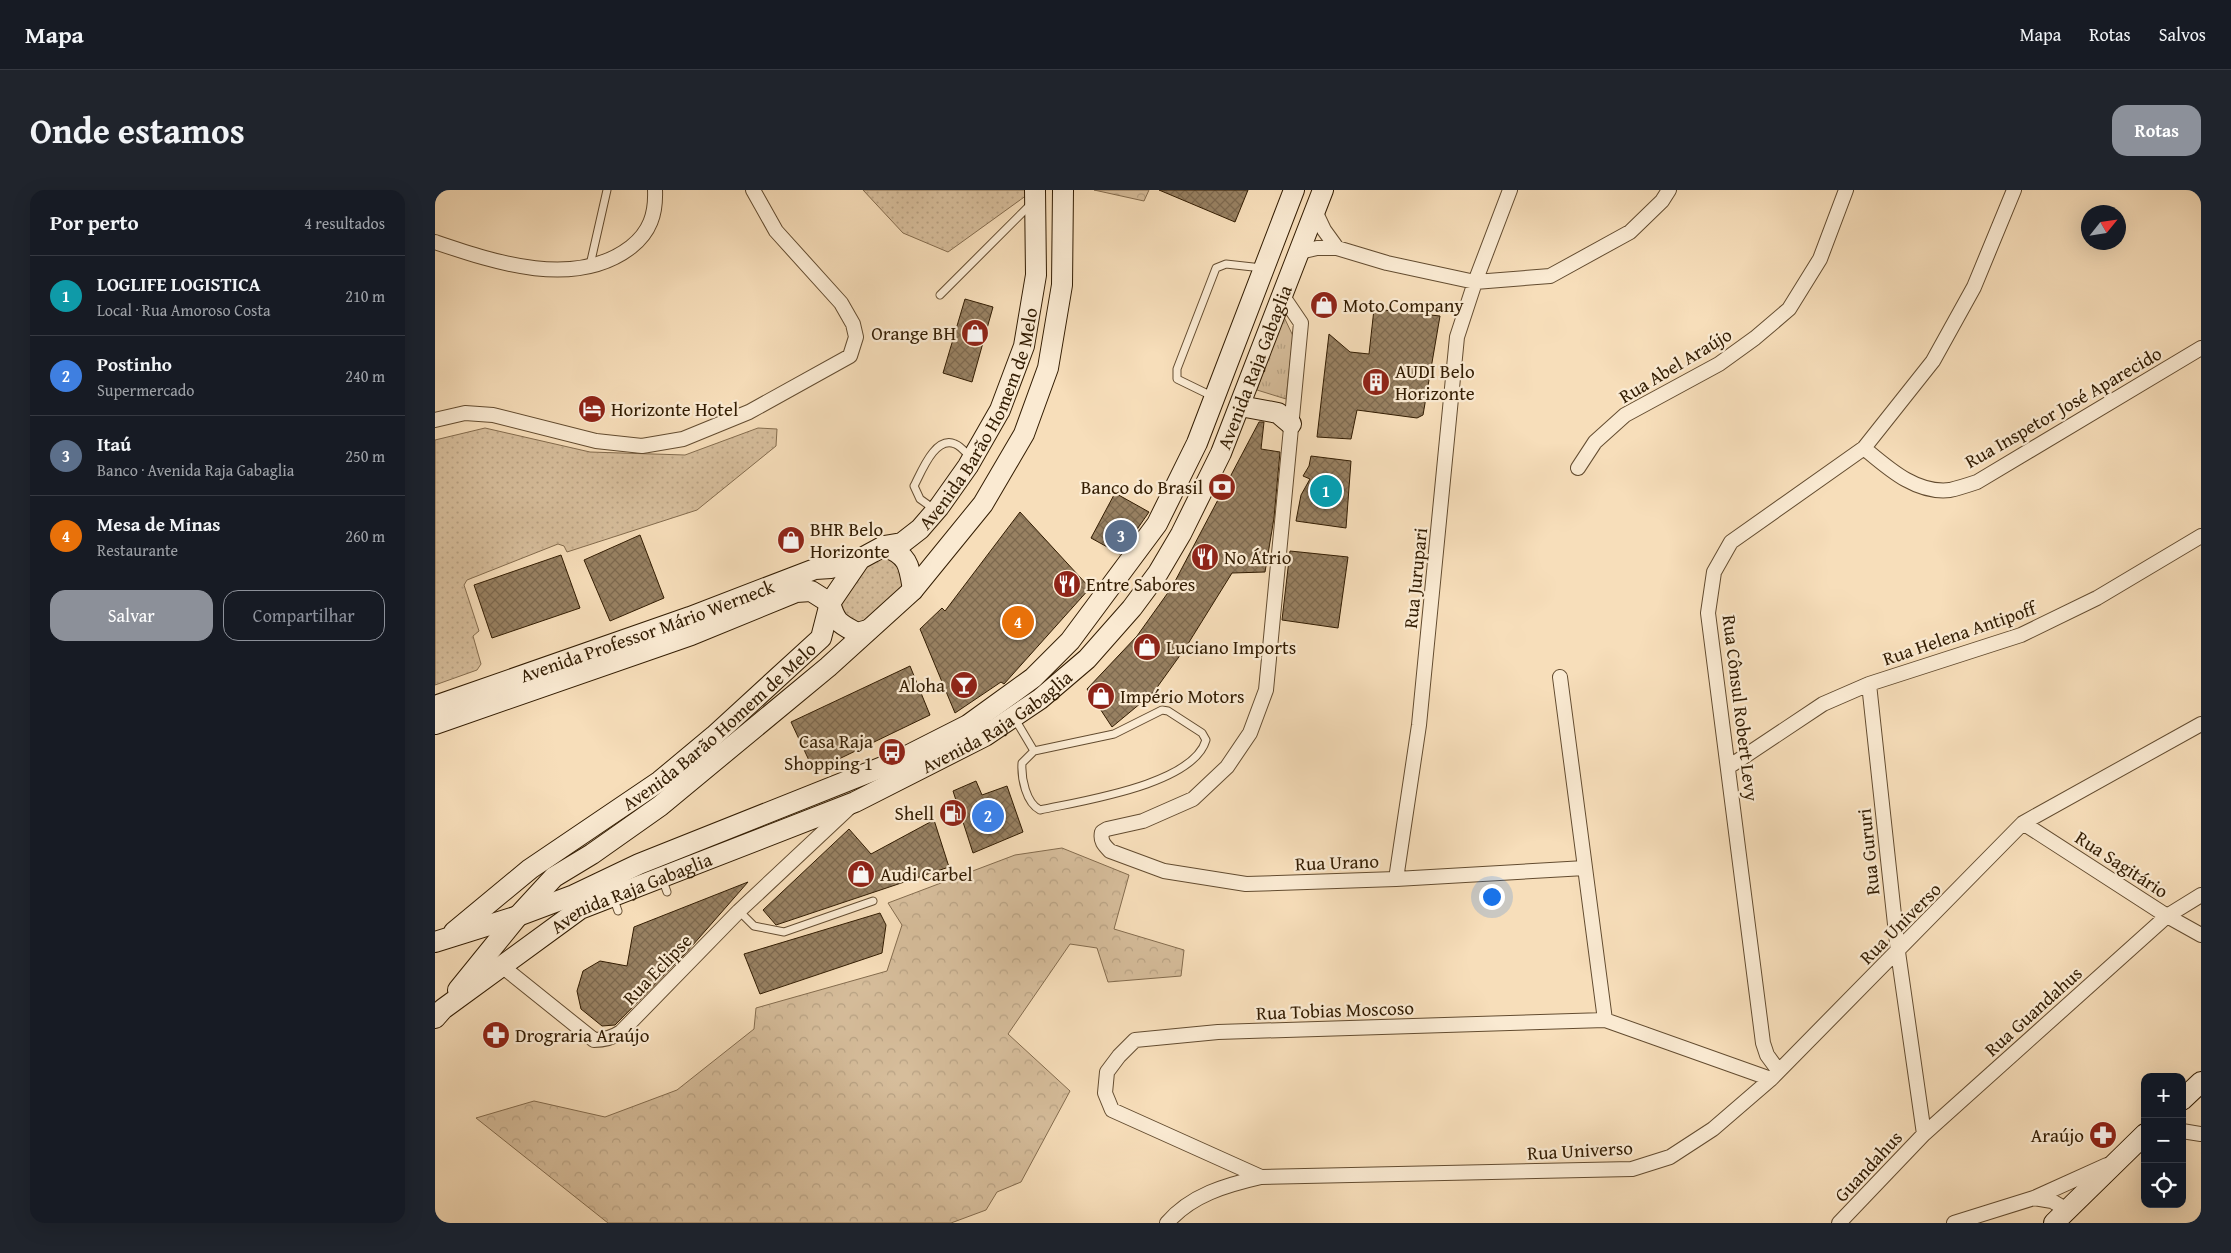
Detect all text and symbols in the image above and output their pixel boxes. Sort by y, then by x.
text: Mapa [25,17,84,52]
text: Mapa [2020,21,2061,48]
text: Rotas [2089,21,2131,48]
text: Salvos [2159,21,2206,48]
text: Onde estamos [30,105,245,156]
button: Rotas [2112,105,2201,156]
north arrow [2081,205,2126,250]
text: Por perto [50,207,139,238]
text: 4 resultados [304,211,385,235]
text: LOGLIFE LOGISTICA [97,270,261,298]
street label: Avenida Raja Gabaglia [1210,281,1299,453]
text: 1 [62,284,70,308]
text: 210 m [345,284,385,308]
shop icon: Moto Company [1309,290,1339,320]
place label: Moto Company [1343,291,1464,319]
text: Local · Rua Amoroso Costa [97,298,271,322]
street label: Avenida Barão Homem de Melo [912,305,1044,536]
shop icon: Orange BH [960,318,990,348]
place label: Orange BH [871,319,956,347]
street label: Rua Abel Araújo [1613,320,1737,410]
street label: Rua Inspetor José Aparecido [1959,339,2167,475]
text: Postinho [97,350,172,378]
place label: AUDI Belo Horizonte [1395,357,1475,407]
text: 2 [62,364,70,388]
text: 240 m [345,364,385,388]
building icon: AUDI Belo Horizonte [1361,367,1391,397]
text: Supermercado [97,378,195,402]
hotel icon: Horizonte Hotel [577,394,607,424]
place label: Horizonte Hotel [611,395,738,423]
text: Itaú [97,430,131,458]
text: 3 [62,444,70,468]
text: 250 m [345,444,385,468]
text: Banco · Avenida Raja Gabaglia [97,458,294,482]
bank icon: Banco do Brasil [1207,472,1237,502]
pin: 1 [1310,472,1342,510]
place label: Banco do Brasil [1081,473,1203,501]
text: Mesa de Minas [97,510,221,538]
place label: BHR Belo Horizonte [810,515,890,565]
pin: 3 [1105,517,1137,555]
text: 4 [62,524,70,548]
text: 260 m [345,524,385,548]
shop icon: BHR Belo Horizonte [776,525,806,555]
street label: Rua Jurupari [1396,526,1434,630]
text: Restaurante [97,538,178,562]
restaurant icon: No Átrio [1190,542,1220,572]
place label: No Átrio [1224,543,1291,571]
restaurant icon: Entre Sabores [1052,569,1082,599]
place label: Entre Sabores [1086,570,1195,598]
street label: Avenida Professor Mário Werneck [516,572,779,689]
button: Salvar [50,590,213,641]
button: Compartilhar [223,590,385,641]
street label: Rua Helena Antipoff [1879,593,2041,672]
pin: 4 [1002,603,1034,641]
street label: Rua Cônsul Robert Levy [1716,613,1766,803]
shop icon: Luciano Imports [1132,632,1162,662]
place label: Luciano Imports [1166,633,1296,661]
street label: Avenida Barão Homem de Melo [616,635,822,817]
street label: Avenida Raja Gabaglia [917,664,1078,780]
bar icon: Aloha [949,670,979,700]
place label: Aloha [899,671,945,699]
shop icon: Império Motors [1086,681,1116,711]
place label: Império Motors [1120,682,1245,710]
place label: Casa Raja Shopping 1 [784,727,873,777]
bus stop icon: Casa Raja Shopping 1 [877,737,907,767]
pin: 2 [972,797,1004,835]
fuel station icon: Shell [938,798,968,828]
place label: Shell [894,799,934,827]
street label: Rua Gururi [1850,807,1886,897]
street label: Rua Sagitário [2070,823,2174,905]
street label: Avenida Raja Gabaglia [544,845,716,940]
street label: Rua Urano [1295,847,1379,877]
shop icon: Audi Carbel [846,859,876,889]
place label: Audi Carbel [880,860,973,888]
street label: Rua Universo [1853,876,1947,970]
your location [1479,884,1505,910]
street label: Rua Eclipse [616,927,698,1011]
street label: Rua Guandahus [1978,959,2088,1063]
street label: Rua Tobias Moscoso [1256,993,1414,1027]
pharmacy icon: Drograria Araújo [481,1020,511,1050]
place label: Drograria Araújo [515,1021,649,1049]
map controls [2141,1073,2186,1208]
button: + [2141,1073,2186,1118]
button: − [2141,1118,2186,1163]
pharmacy icon: Araújo [2088,1120,2118,1150]
place label: Araújo [2031,1121,2084,1149]
street label: Guandahus [1827,1124,1909,1208]
street label: Rua Universo [1526,1133,1634,1167]
button: locate [2141,1163,2186,1208]

